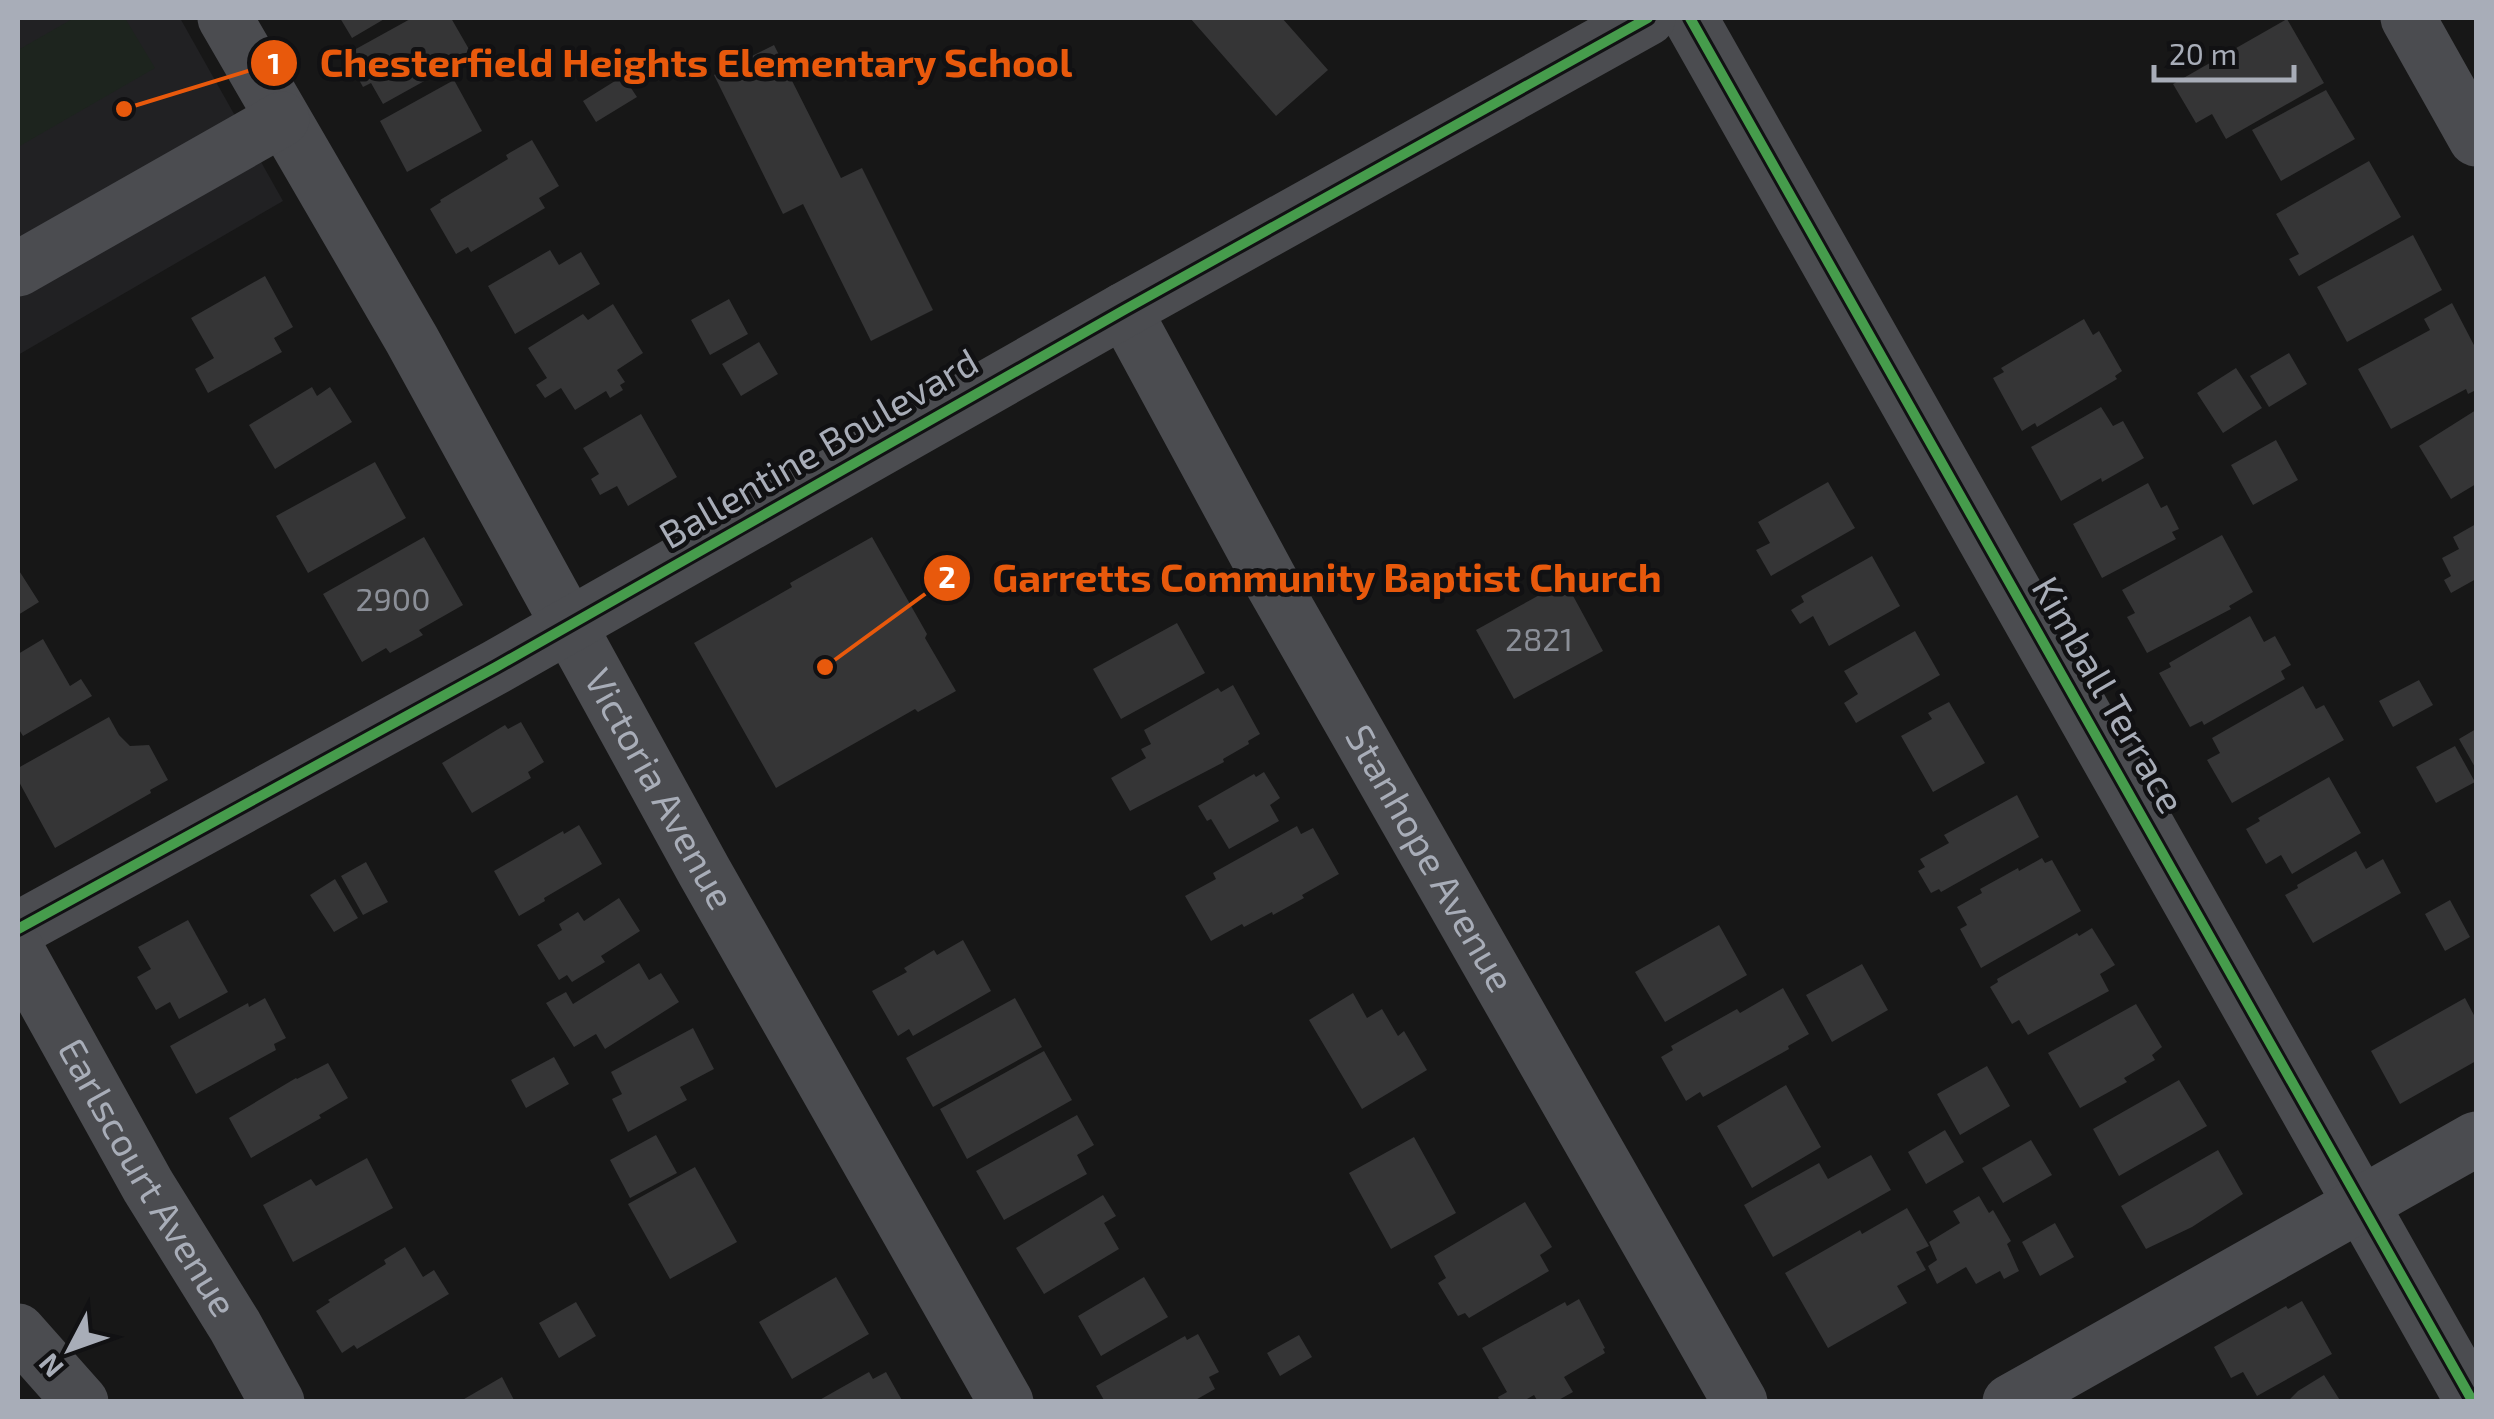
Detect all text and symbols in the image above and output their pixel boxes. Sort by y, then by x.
scale bar [2154,20,2294,82]
callout: Chesterfield Heights Elementary School [249,28,1092,98]
text: 20 m [2169,35,2237,71]
text: Chesterfield Heights Elementary School [320,37,1072,86]
text: 1 [268,44,280,80]
street label: Ballentine Boulevard [651,337,985,557]
callout: Garretts Community Baptist Church [922,543,1683,613]
text: Garretts Community Baptist Church [992,552,1662,601]
text: 2 [938,558,956,594]
street label: Kimball Terrace [2024,568,2196,820]
house number: 2900 [356,579,430,617]
house number: 2821 [1505,619,1573,657]
street label: Victoria Avenue [576,660,746,917]
street label: Stanhope Avenue [1337,716,1526,999]
street label: Earlscourt Avenue [50,1030,248,1324]
north arrow [20,1299,120,1399]
text: N [31,1347,70,1385]

